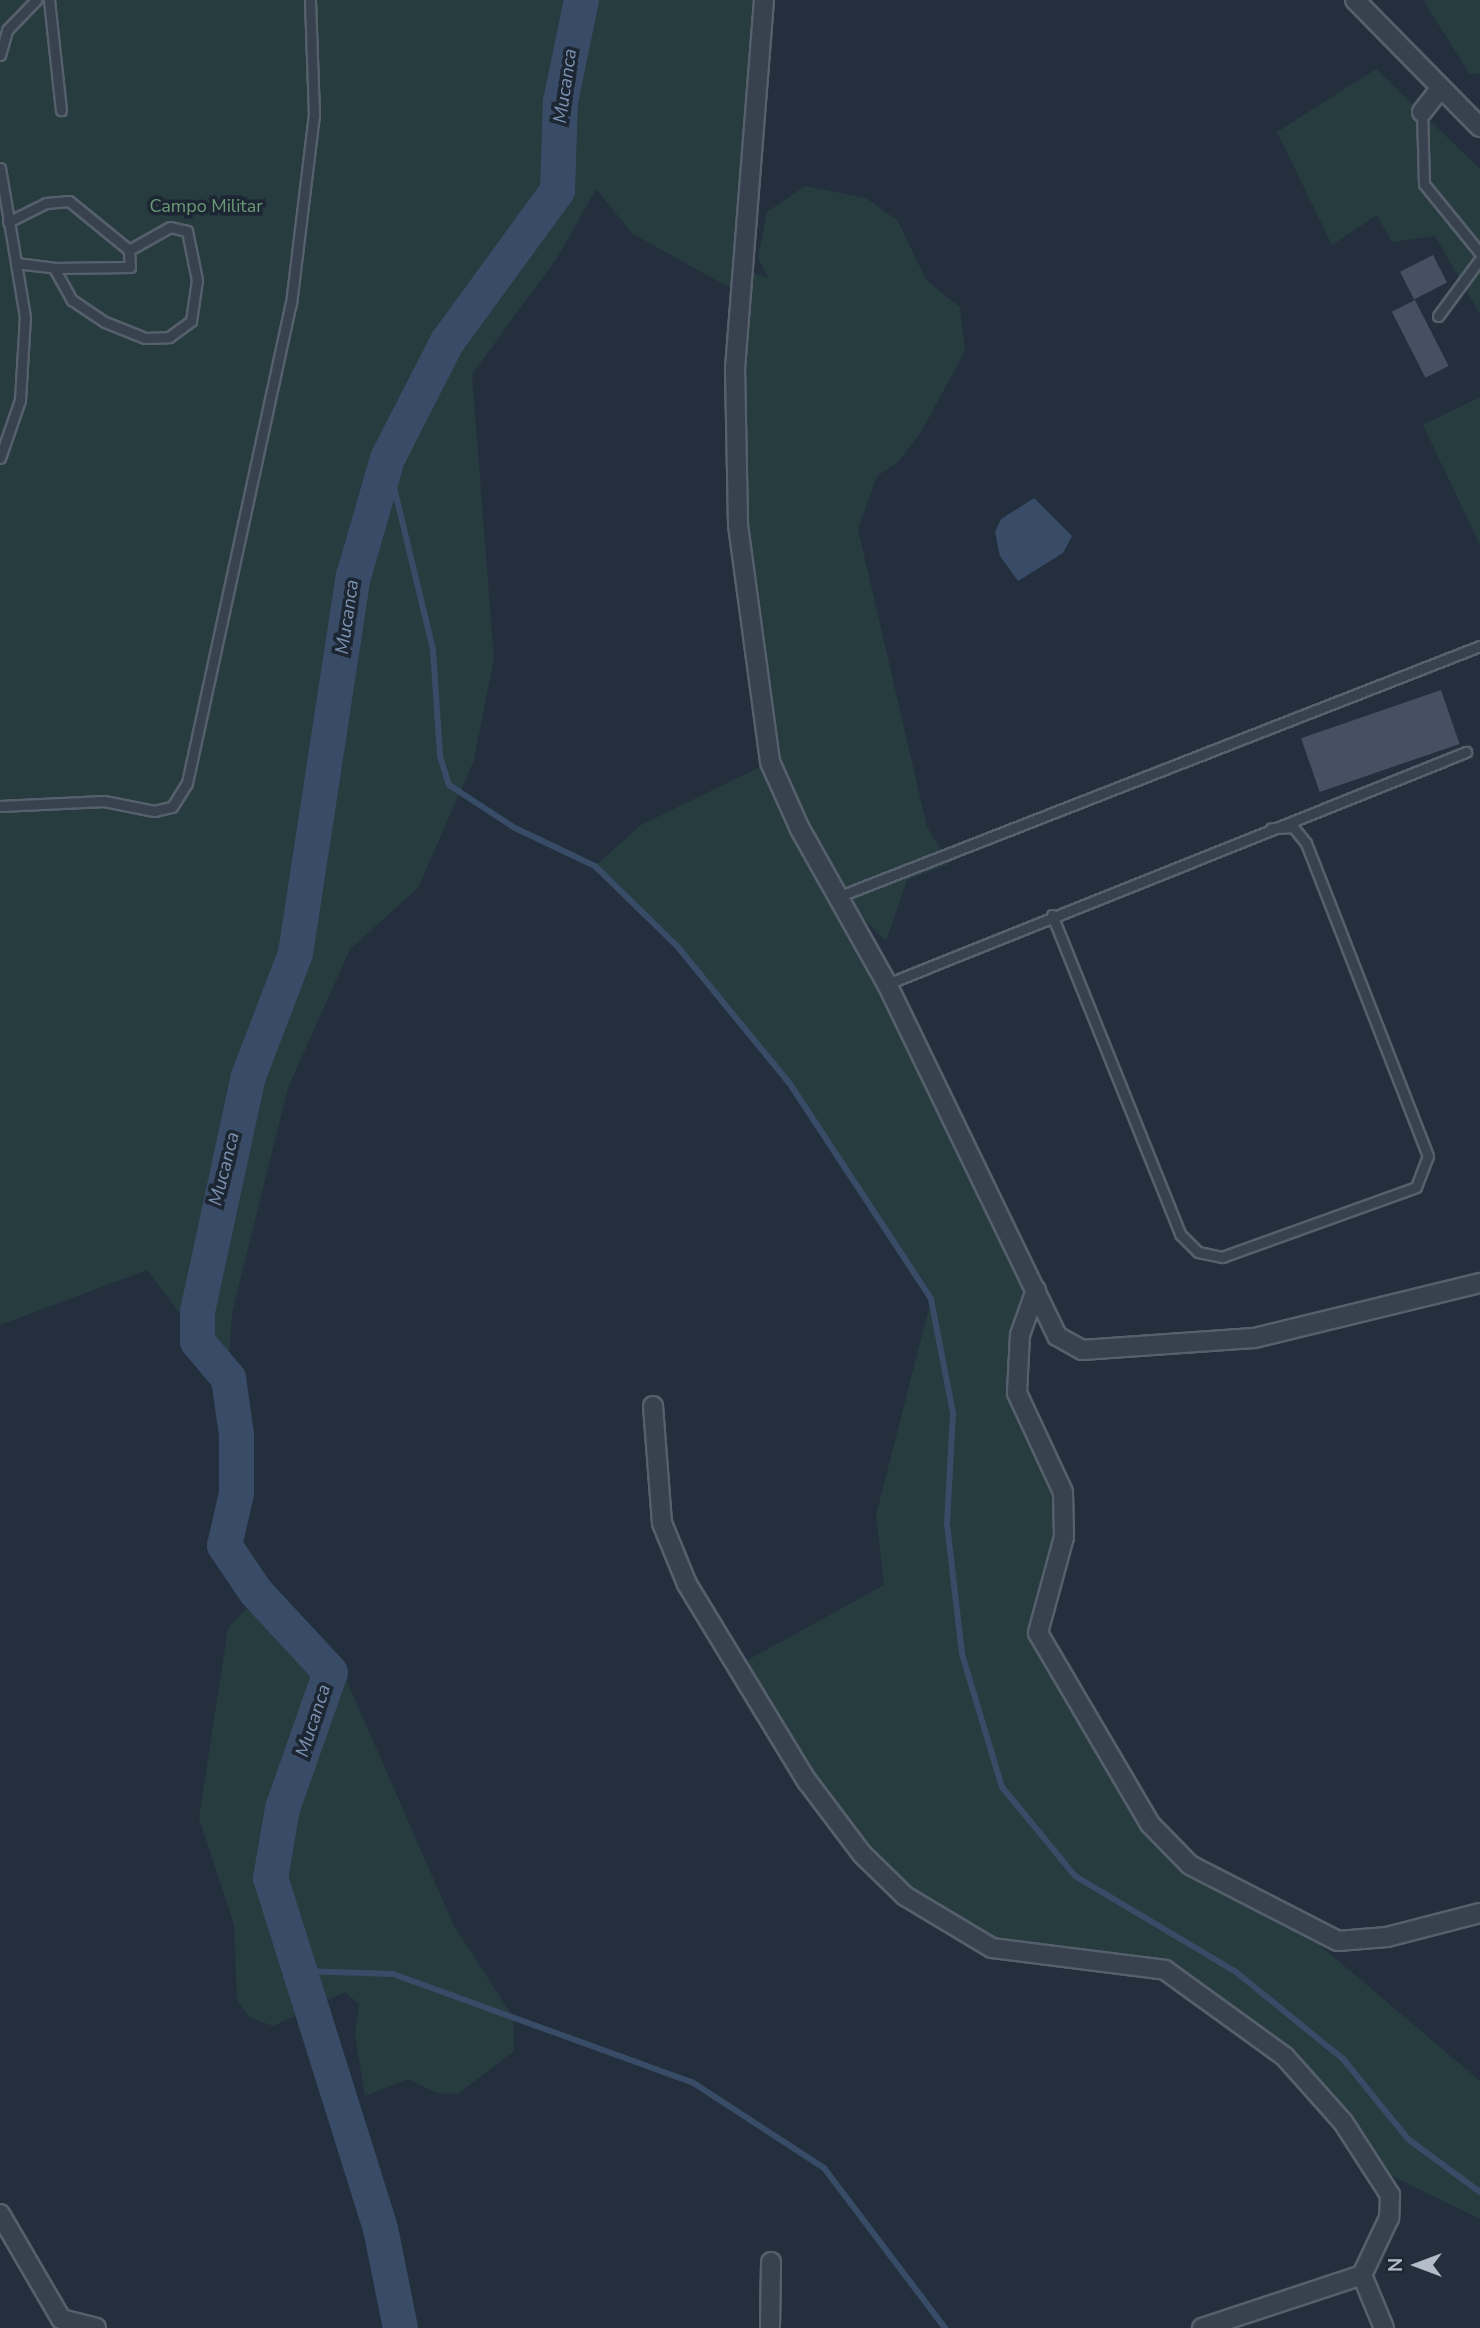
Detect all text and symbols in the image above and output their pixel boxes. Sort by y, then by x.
water label: Mucanca [549,47,583,125]
park label: Campo Militar [149,195,263,217]
water label: Mucanca [331,578,365,656]
water label: Mucanca [205,1130,245,1208]
water label: Mucanca [292,1682,336,1760]
north arrow [1382,2230,1452,2300]
text: N [1383,2258,1409,2272]

